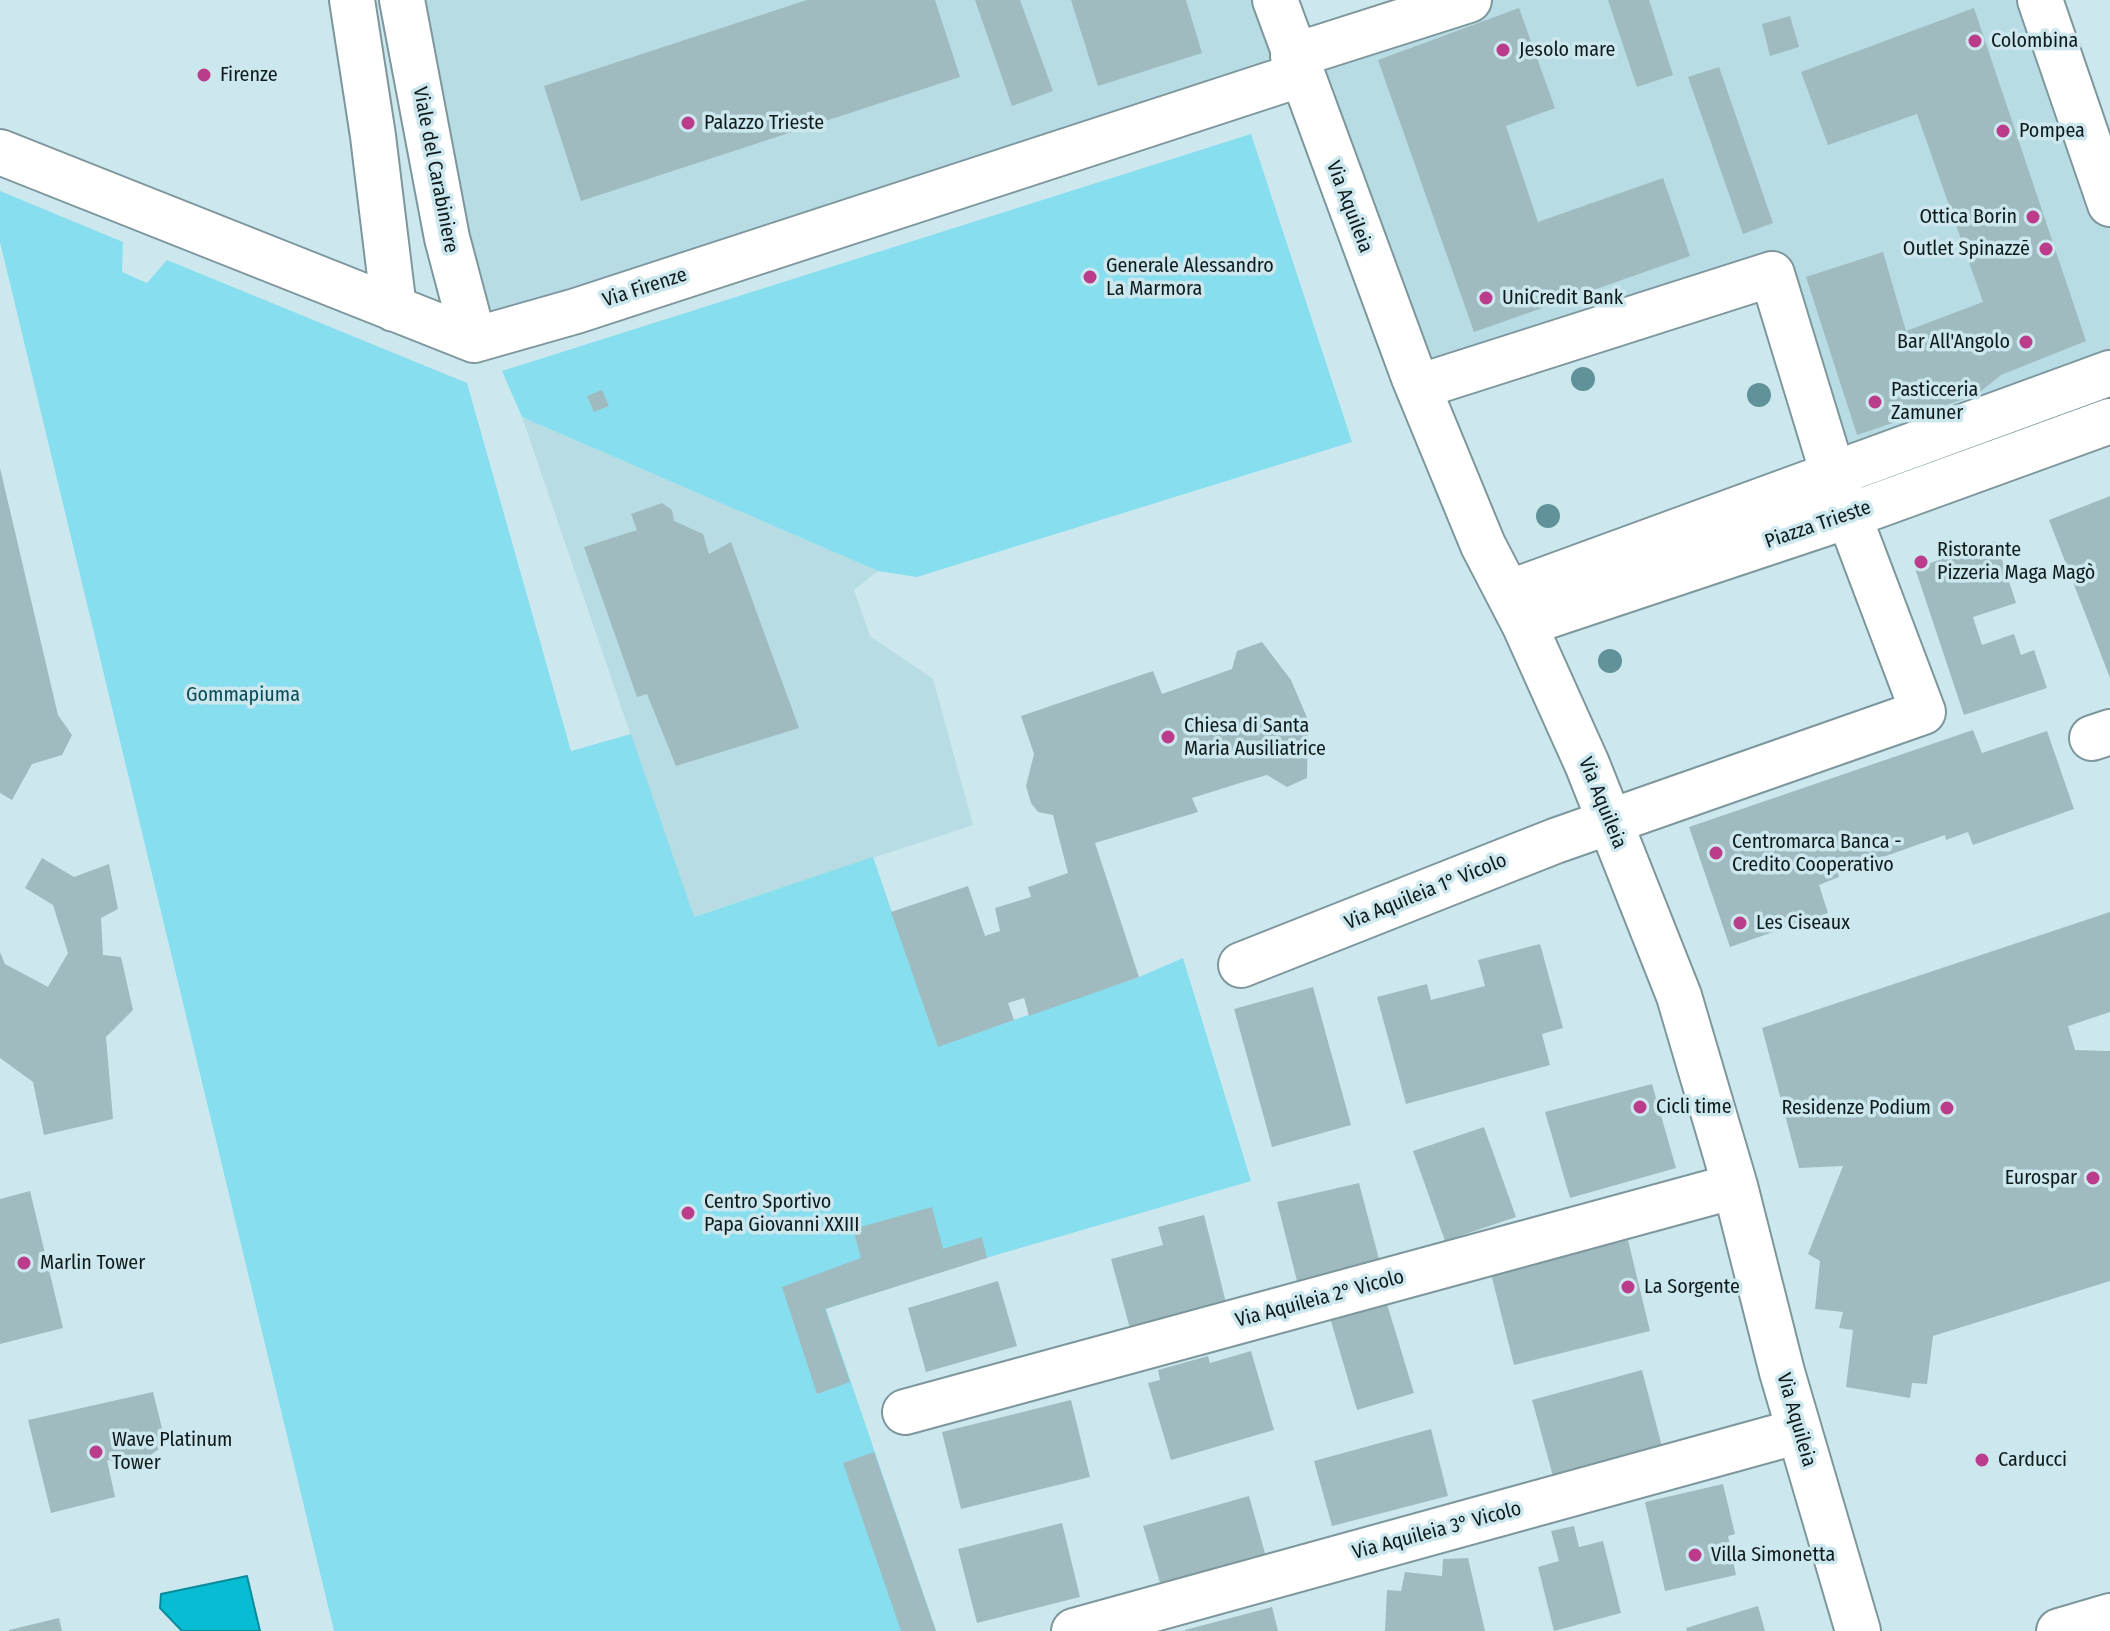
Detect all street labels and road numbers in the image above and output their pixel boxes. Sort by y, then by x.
street label: Viale del Carabiniere [407,85,463,255]
street label: Via Aquileia [1321,158,1377,256]
street label: Via Firenze [600,263,690,313]
street label: Piazza Trieste [1762,496,1874,554]
street label: Via Aquileia [1573,754,1631,852]
street label: Via Aquileia 1° Vicolo [1342,849,1510,935]
street label: Via Aquileia 2° Vicolo [1233,1265,1407,1333]
street label: Via Aquileia [1771,1370,1821,1470]
street label: Via Aquileia 3° Vicolo [1350,1497,1524,1565]

